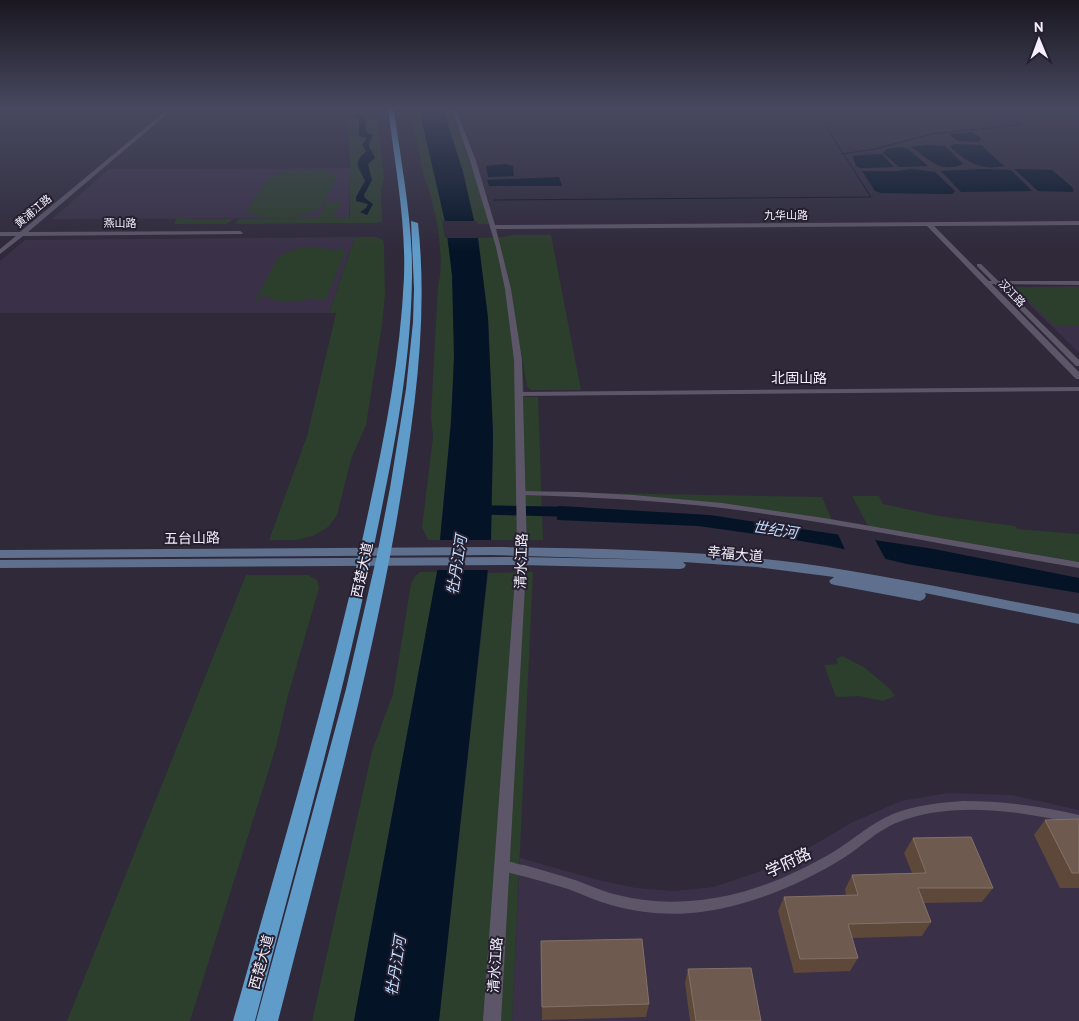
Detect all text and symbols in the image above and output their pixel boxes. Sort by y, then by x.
north arrow [1014,15,1064,65]
text: N [1034,20,1044,37]
street label: 黄浦江路 [12,192,55,231]
street label: 九华山路 [764,209,808,223]
street label: 燕山路 [104,217,137,231]
street label: 汉江路 [995,277,1028,310]
street label: 北固山路 [771,370,827,388]
water label: 世纪河 [751,519,801,545]
street label: 五台山路 [164,531,220,548]
water label: 牡丹江河 [444,531,473,596]
street label: 清水江路 [513,533,532,589]
street label: 西楚大道 [349,541,378,599]
street label: 幸福大道 [706,545,764,566]
street label: 学府路 [763,845,815,883]
water label: 牡丹江河 [383,932,412,997]
street label: 西楚大道 [247,933,278,992]
street label: 清水江路 [486,937,507,994]

